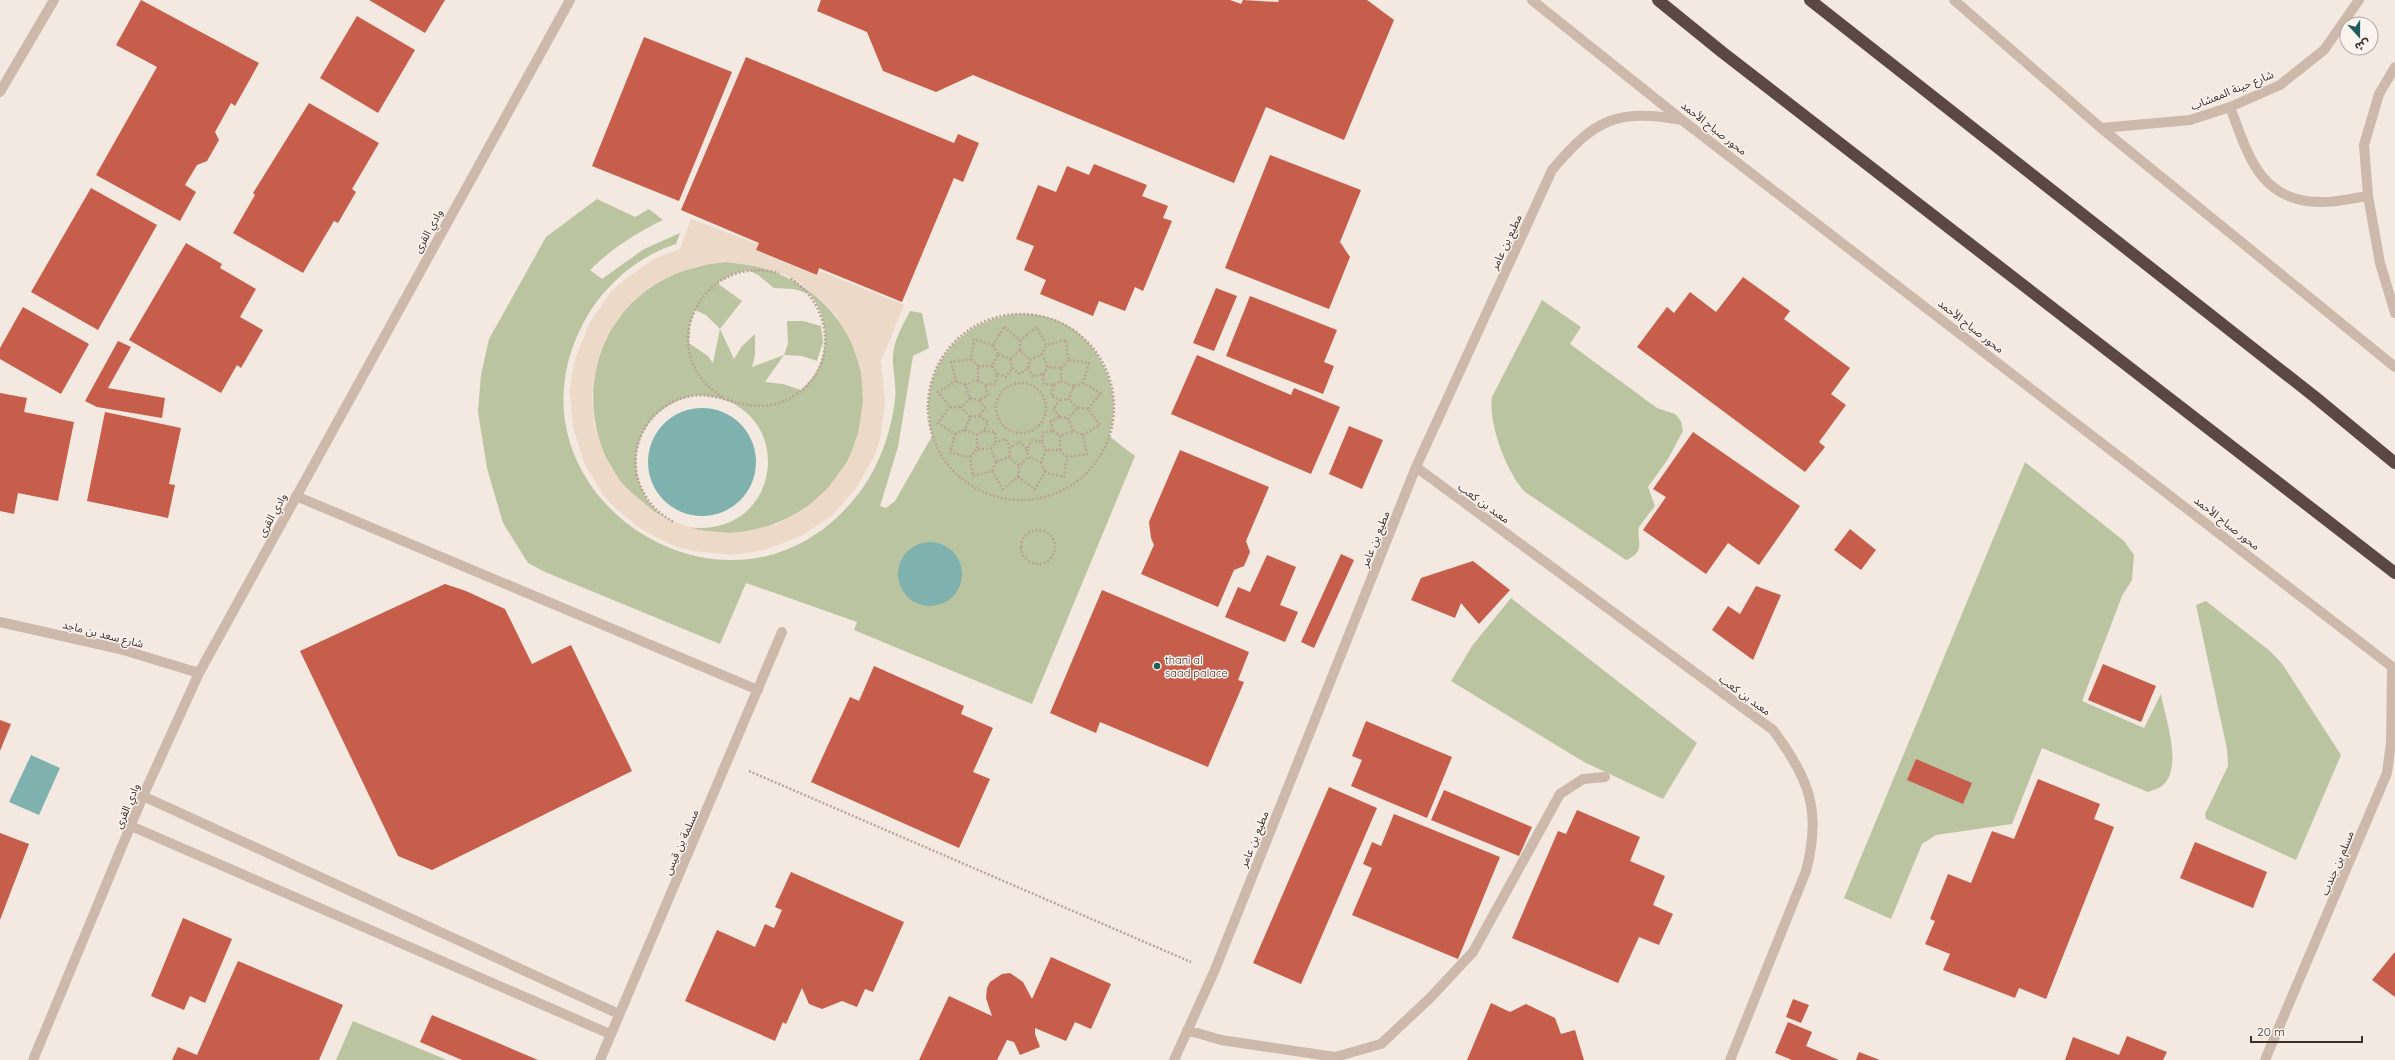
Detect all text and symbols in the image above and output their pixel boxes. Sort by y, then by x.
north arrow [2339,16,2379,56]
text: ش [2353,36,2372,55]
street label: شارع حينة المعشاب [2188,67,2276,114]
street label: محور صباح الأحمد [1678,98,1750,159]
street label: وادي القرى [410,207,448,257]
street label: مطيع بن عامر [1487,212,1526,273]
street label: محور صباح الأحمد [1935,296,2007,357]
street label: معبد بن كعب [1455,480,1513,527]
street label: وادي القرى [254,491,292,541]
street label: محور صباح الأحمد [2191,493,2263,554]
street label: مطيع بن عامر [1357,509,1394,570]
street label: شارع سعد بن ماجد [61,617,145,652]
place label: thani al saad palace [1165,653,1228,680]
marker: thani al saad palace [1152,661,1162,671]
street label: معبد بن كعب [1716,672,1774,719]
street label: وادي القرى [111,781,145,832]
street label: مسلمة بن قيس [660,807,702,877]
street label: مطيع بن عامر [1236,809,1273,870]
street label: مسلم بن جندب [2317,828,2359,898]
scale bar [2251,1018,2362,1044]
text: 20 m [2257,1024,2285,1039]

